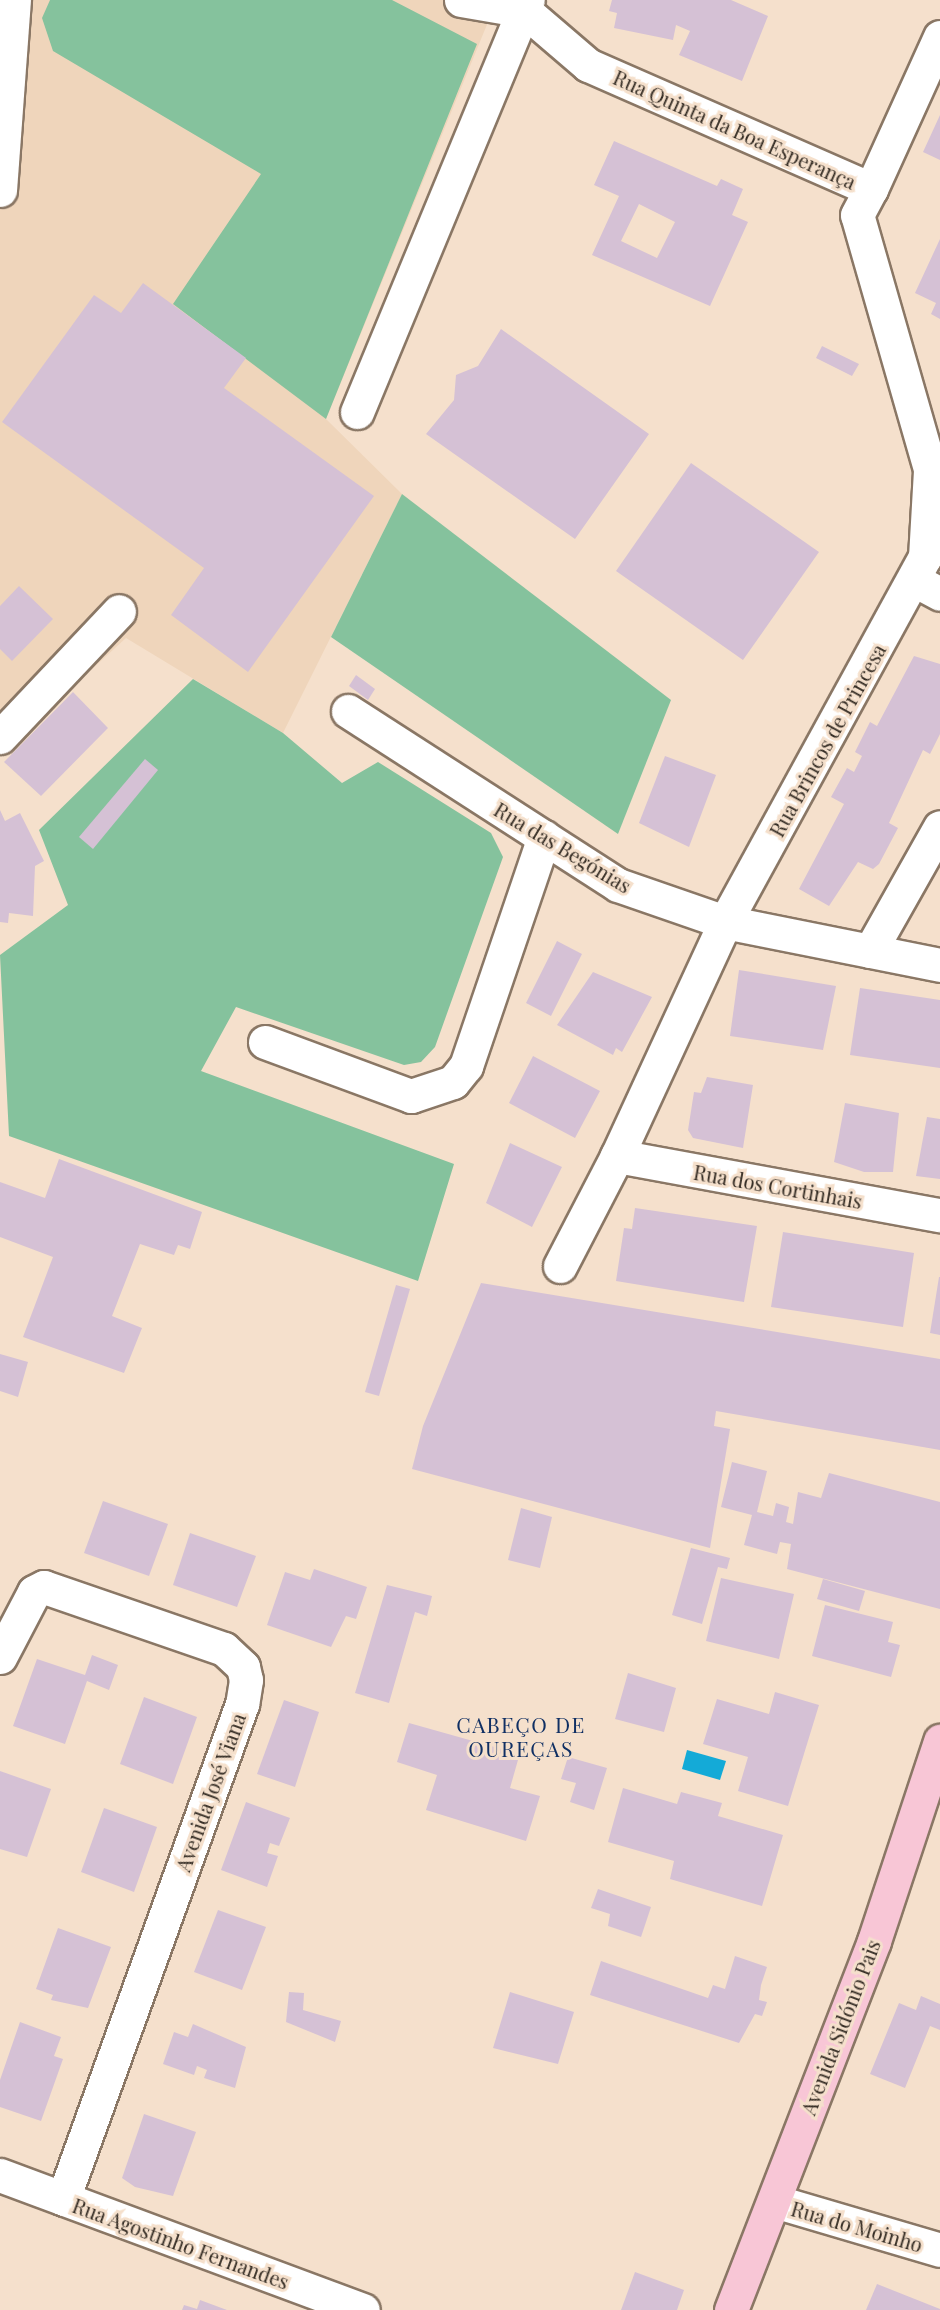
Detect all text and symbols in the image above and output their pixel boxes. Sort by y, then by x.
street label: Rua Quinta da Boa Esperança [610,64,860,194]
street label: Rua Brincos de Princesa [764,639,890,841]
street label: Rua das Begónias [490,797,636,897]
street label: Rua dos Cortinhais [692,1159,864,1213]
street label: Avenida José Viana [170,1709,250,1875]
district label: CABEÇO DE OUREÇAS [456,1711,586,1761]
street label: Avenida Sidónio Pais [795,1936,885,2118]
street label: Rua Agostinho Fernandes [69,2192,293,2294]
street label: Rua do Moinho [789,2196,925,2256]

